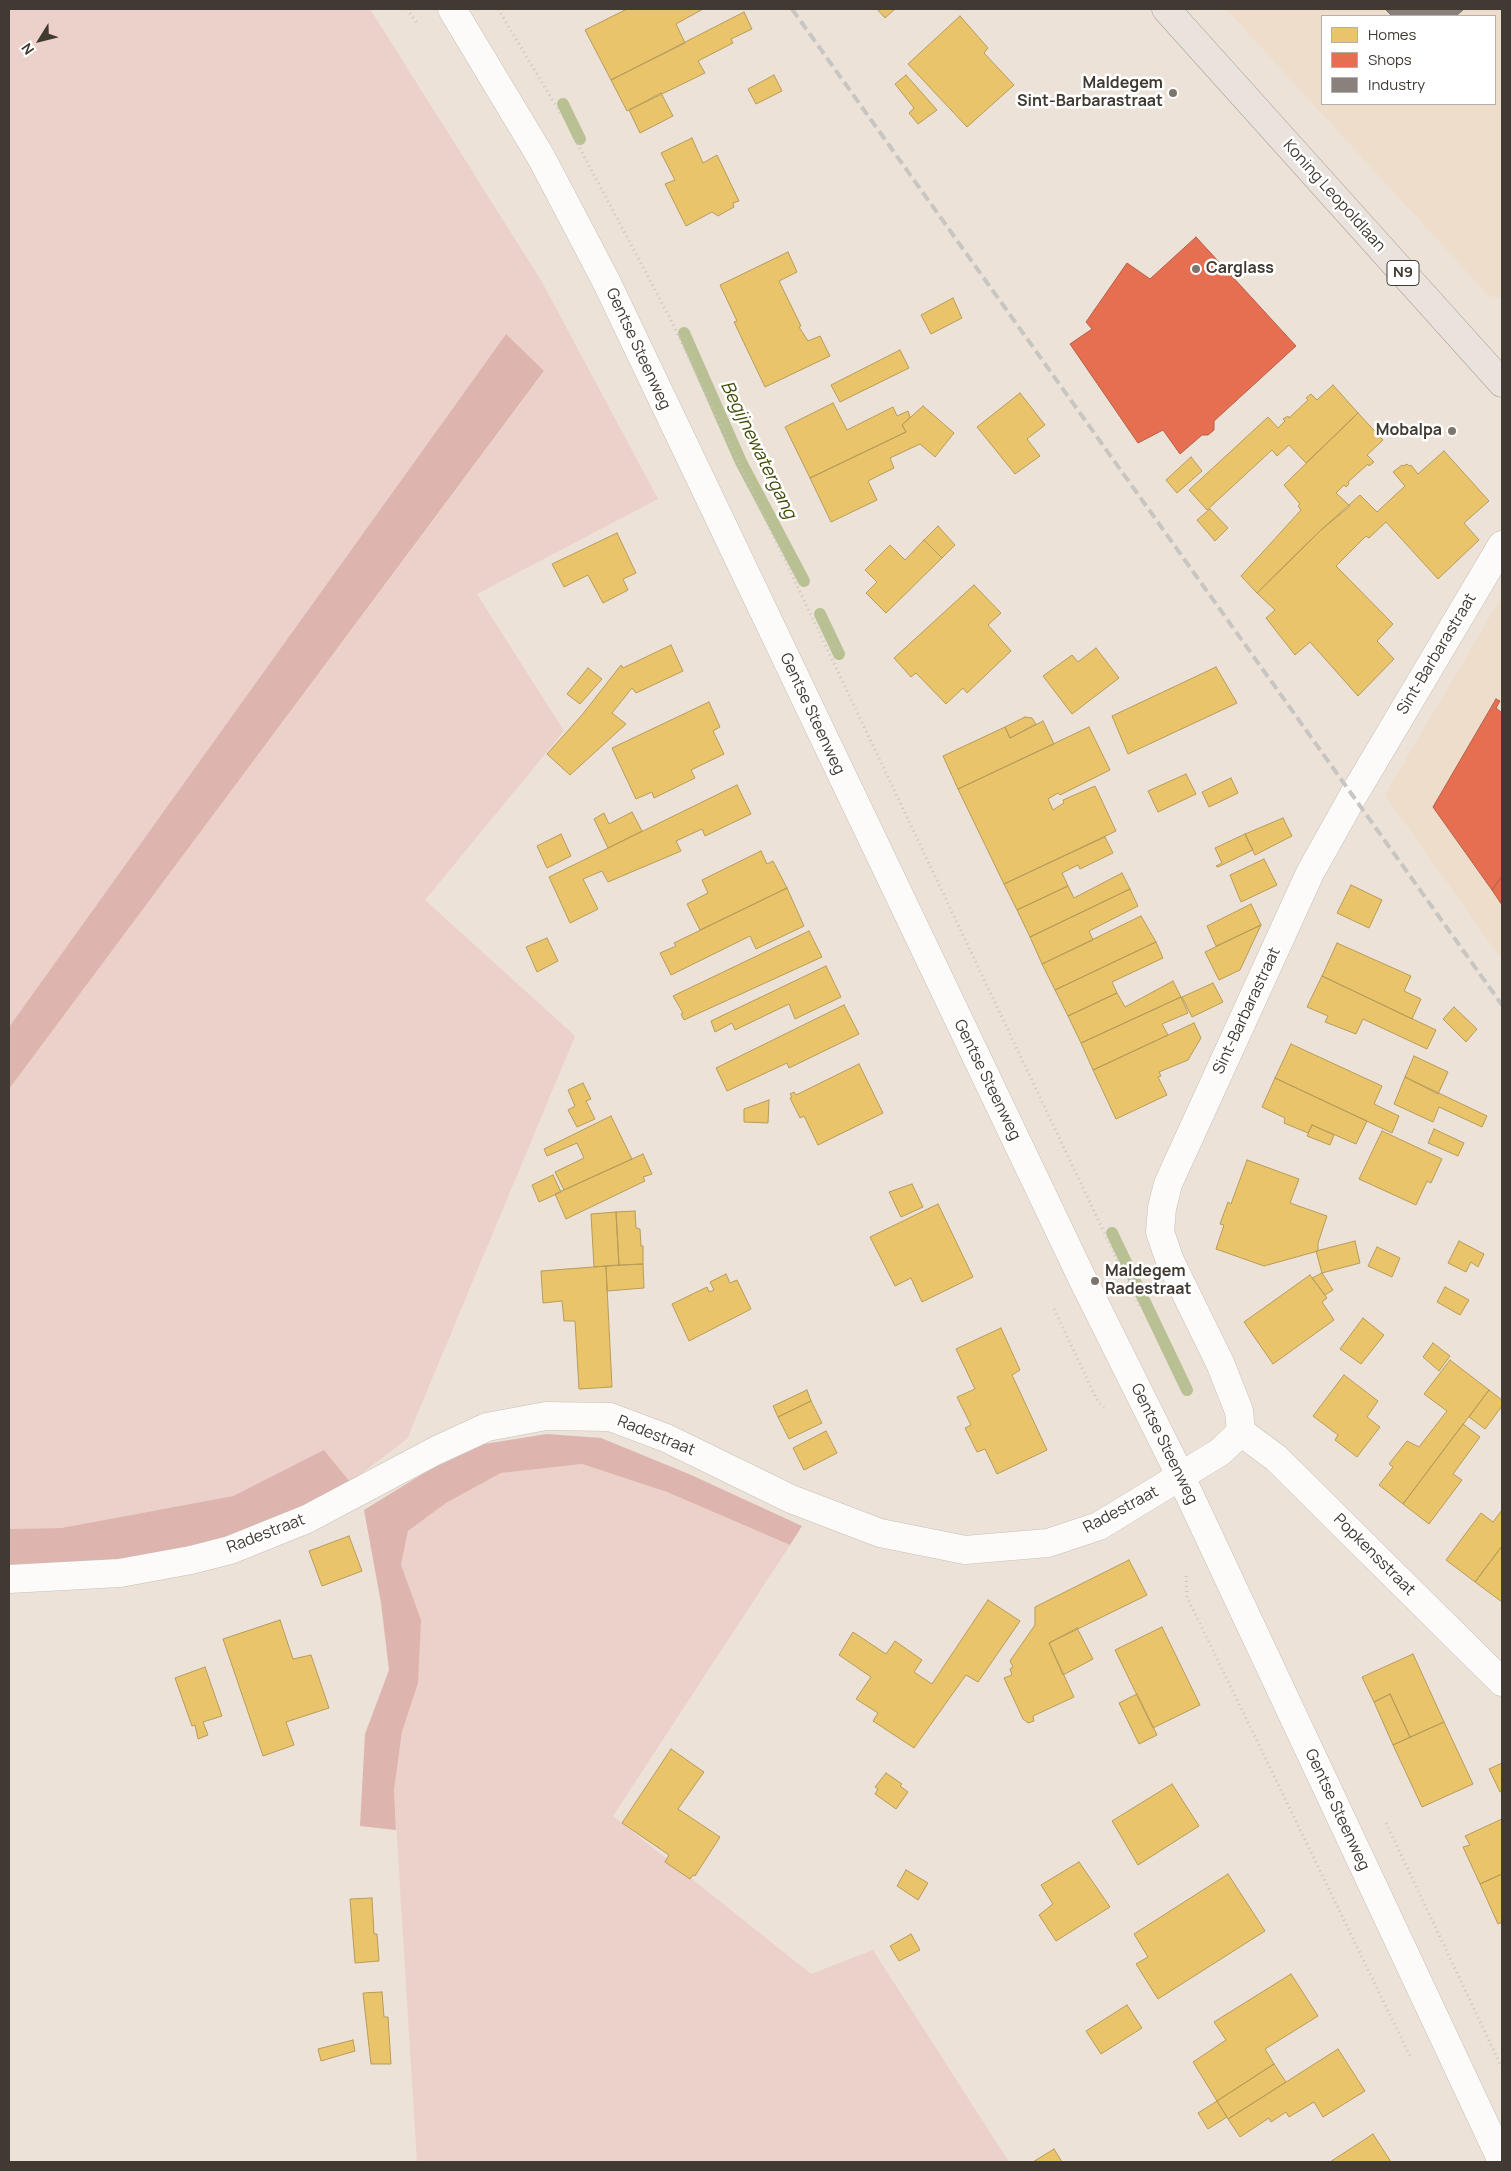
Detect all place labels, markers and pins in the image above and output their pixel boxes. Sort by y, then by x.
place label: Maldegem Sint-Barbarastraat [1017,74,1163,112]
marker: Maldegem Sint-Barbarastraat [1167,87,1179,99]
place label: Carglass [1206,259,1274,279]
marker: Carglass [1190,263,1202,275]
place label: Mobalpa [1376,421,1442,441]
marker: Mobalpa [1446,425,1458,437]
place label: Maldegem Radestraat [1105,1262,1191,1300]
marker: Maldegem Radestraat [1089,1275,1101,1287]

